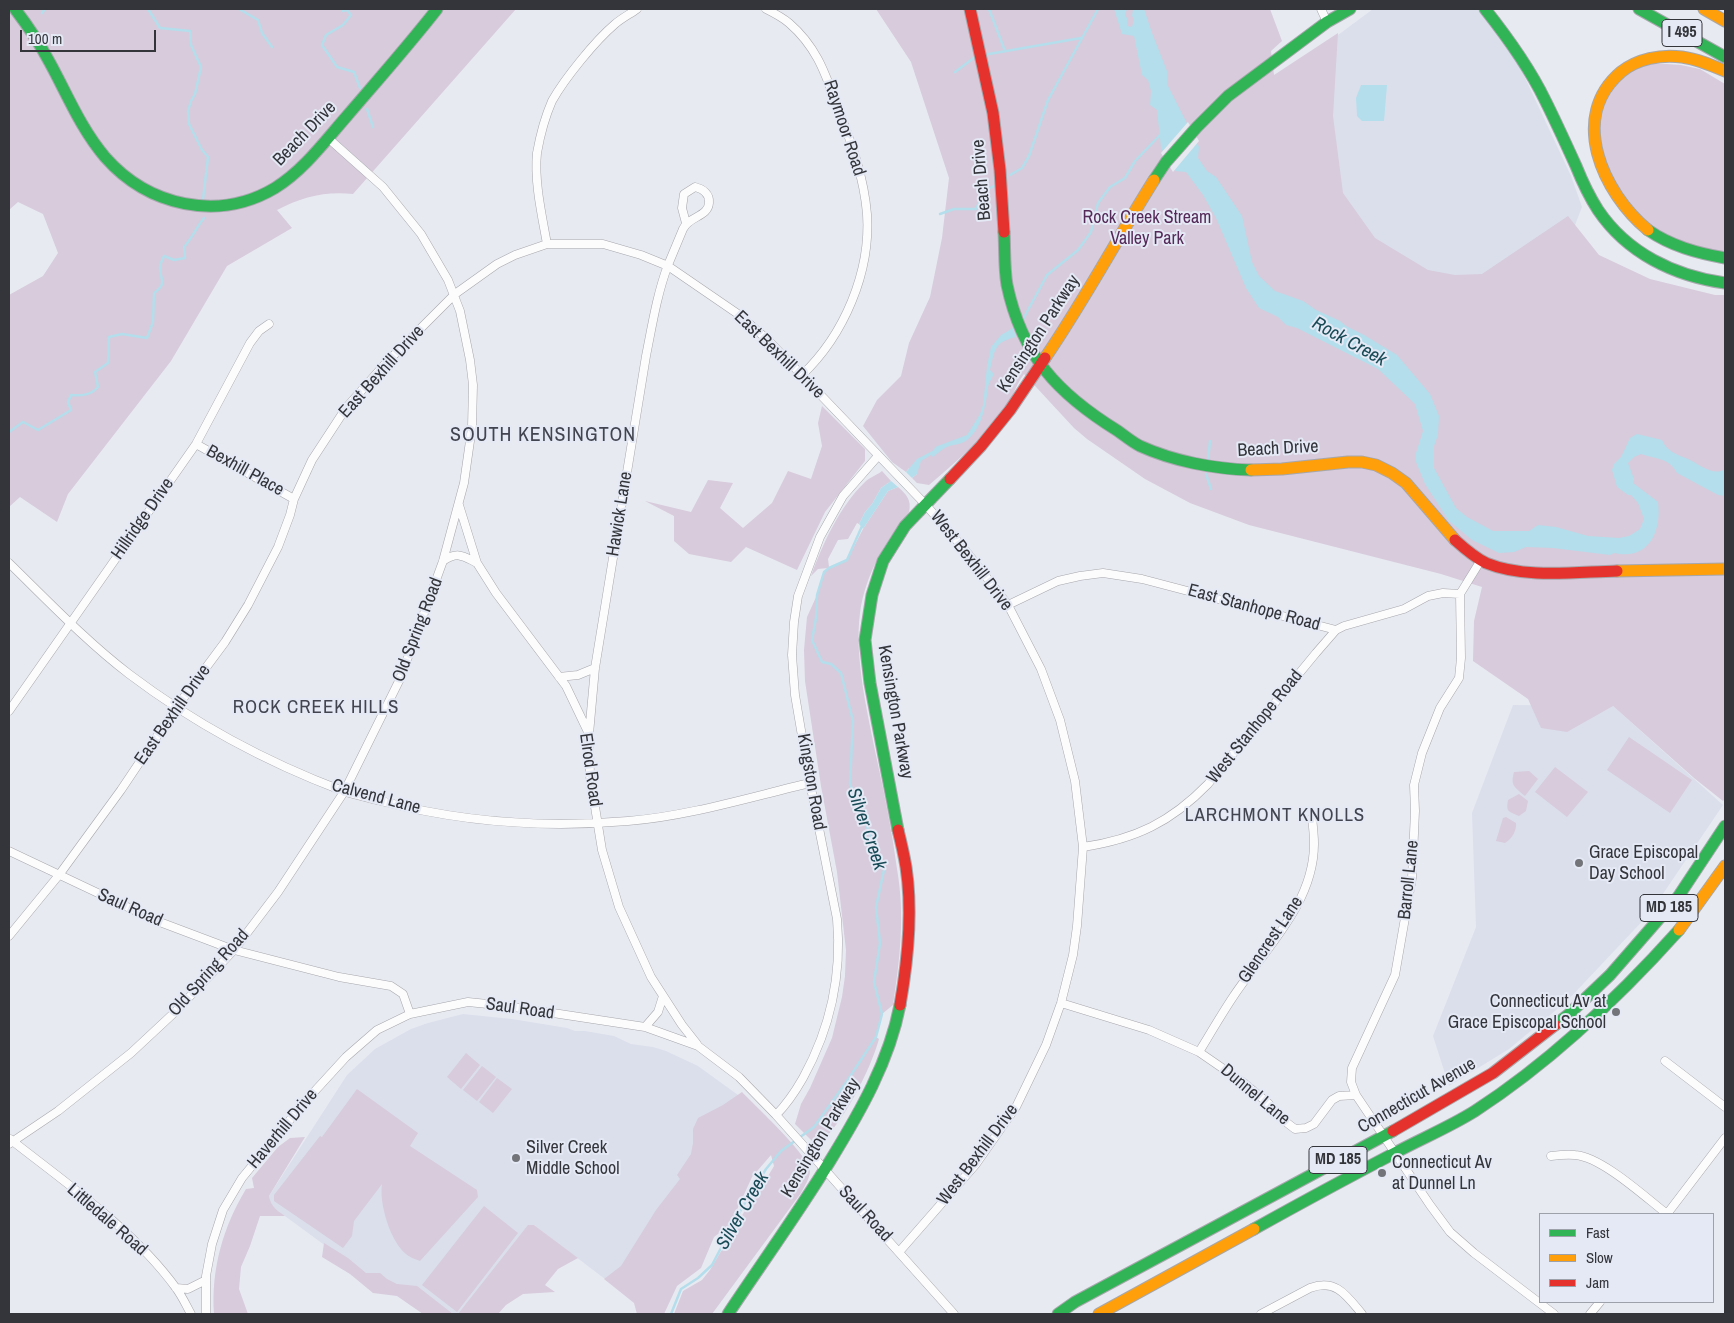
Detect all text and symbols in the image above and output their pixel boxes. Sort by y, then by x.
road number: I 495 [1662,19,1702,46]
scale bar [22,20,159,52]
text: 100 m [28,28,62,49]
street label: Raymoor Road [818,77,870,179]
street label: Beach Drive [269,97,341,171]
street label: Beach Drive [968,139,996,221]
park label: Rock Creek Stream Valley Park [1083,207,1211,250]
street label: Kensington Parkway [993,271,1085,397]
street label: East Bexhill Drive [729,306,829,404]
water label: Rock Creek [1308,312,1390,372]
street label: East Bexhill Drive [335,321,429,423]
district label: SOUTH KENSINGTON [448,424,638,448]
street label: Beach Drive [1237,436,1319,462]
street label: Bexhill Place [202,441,288,501]
street label: Hawick Lane [603,470,637,558]
street label: Hillridge Drive [107,474,179,564]
street label: West Bexhill Drive [925,507,1017,615]
street label: Old Spring Road [388,575,448,685]
street label: East Stanhope Road [1185,580,1323,636]
street label: Kensington Parkway [873,643,917,781]
street label: East Bexhill Drive [131,661,215,769]
street label: West Stanhope Road [1203,666,1307,788]
district label: ROCK CREEK HILLS [231,697,401,719]
street label: Elrod Road [574,732,606,808]
street label: Kingston Road [792,732,830,832]
street label: Calvend Lane [329,775,423,819]
water label: Silver Creek [841,785,891,873]
district label: LARCHMONT KNOLLS [1183,805,1367,827]
street label: Barroll Lane [1394,839,1424,921]
place label: Grace Episcopal Day School [1589,842,1698,884]
marker: Grace Episcopal Day School [1573,857,1585,869]
street label: Saul Road [94,884,166,932]
street label: Glencrest Lane [1234,892,1308,988]
road number: MD 185 [1640,894,1698,921]
street label: Old Spring Road [164,925,254,1021]
place label: Connecticut Av at Grace Episcopal School [1448,991,1606,1034]
street label: Saul Road [484,994,556,1024]
marker: Connecticut Av at Grace Episcopal School [1610,1006,1622,1018]
street label: Connecticut Avenue [1354,1053,1480,1139]
street label: Dunnel Lane [1216,1060,1294,1130]
street label: Kensington Parkway [777,1074,865,1202]
street label: Haverhill Drive [243,1085,323,1173]
street label: West Bexhill Drive [933,1100,1023,1210]
place label: Silver Creek Middle School [526,1137,620,1180]
road number: MD 185 [1309,1146,1367,1174]
marker: Silver Creek Middle School [510,1152,522,1164]
place label: Connecticut Av at Dunnel Ln [1392,1152,1492,1194]
marker: Connecticut Av at Dunnel Ln [1376,1167,1388,1179]
water label: Silver Creek [712,1168,774,1254]
street label: Littledale Road [62,1179,152,1261]
street label: Saul Road [834,1181,896,1247]
legend [1539,1213,1714,1303]
text: Fast [1586,1222,1609,1243]
text: Slow [1586,1247,1613,1268]
text: Jam [1586,1272,1609,1293]

